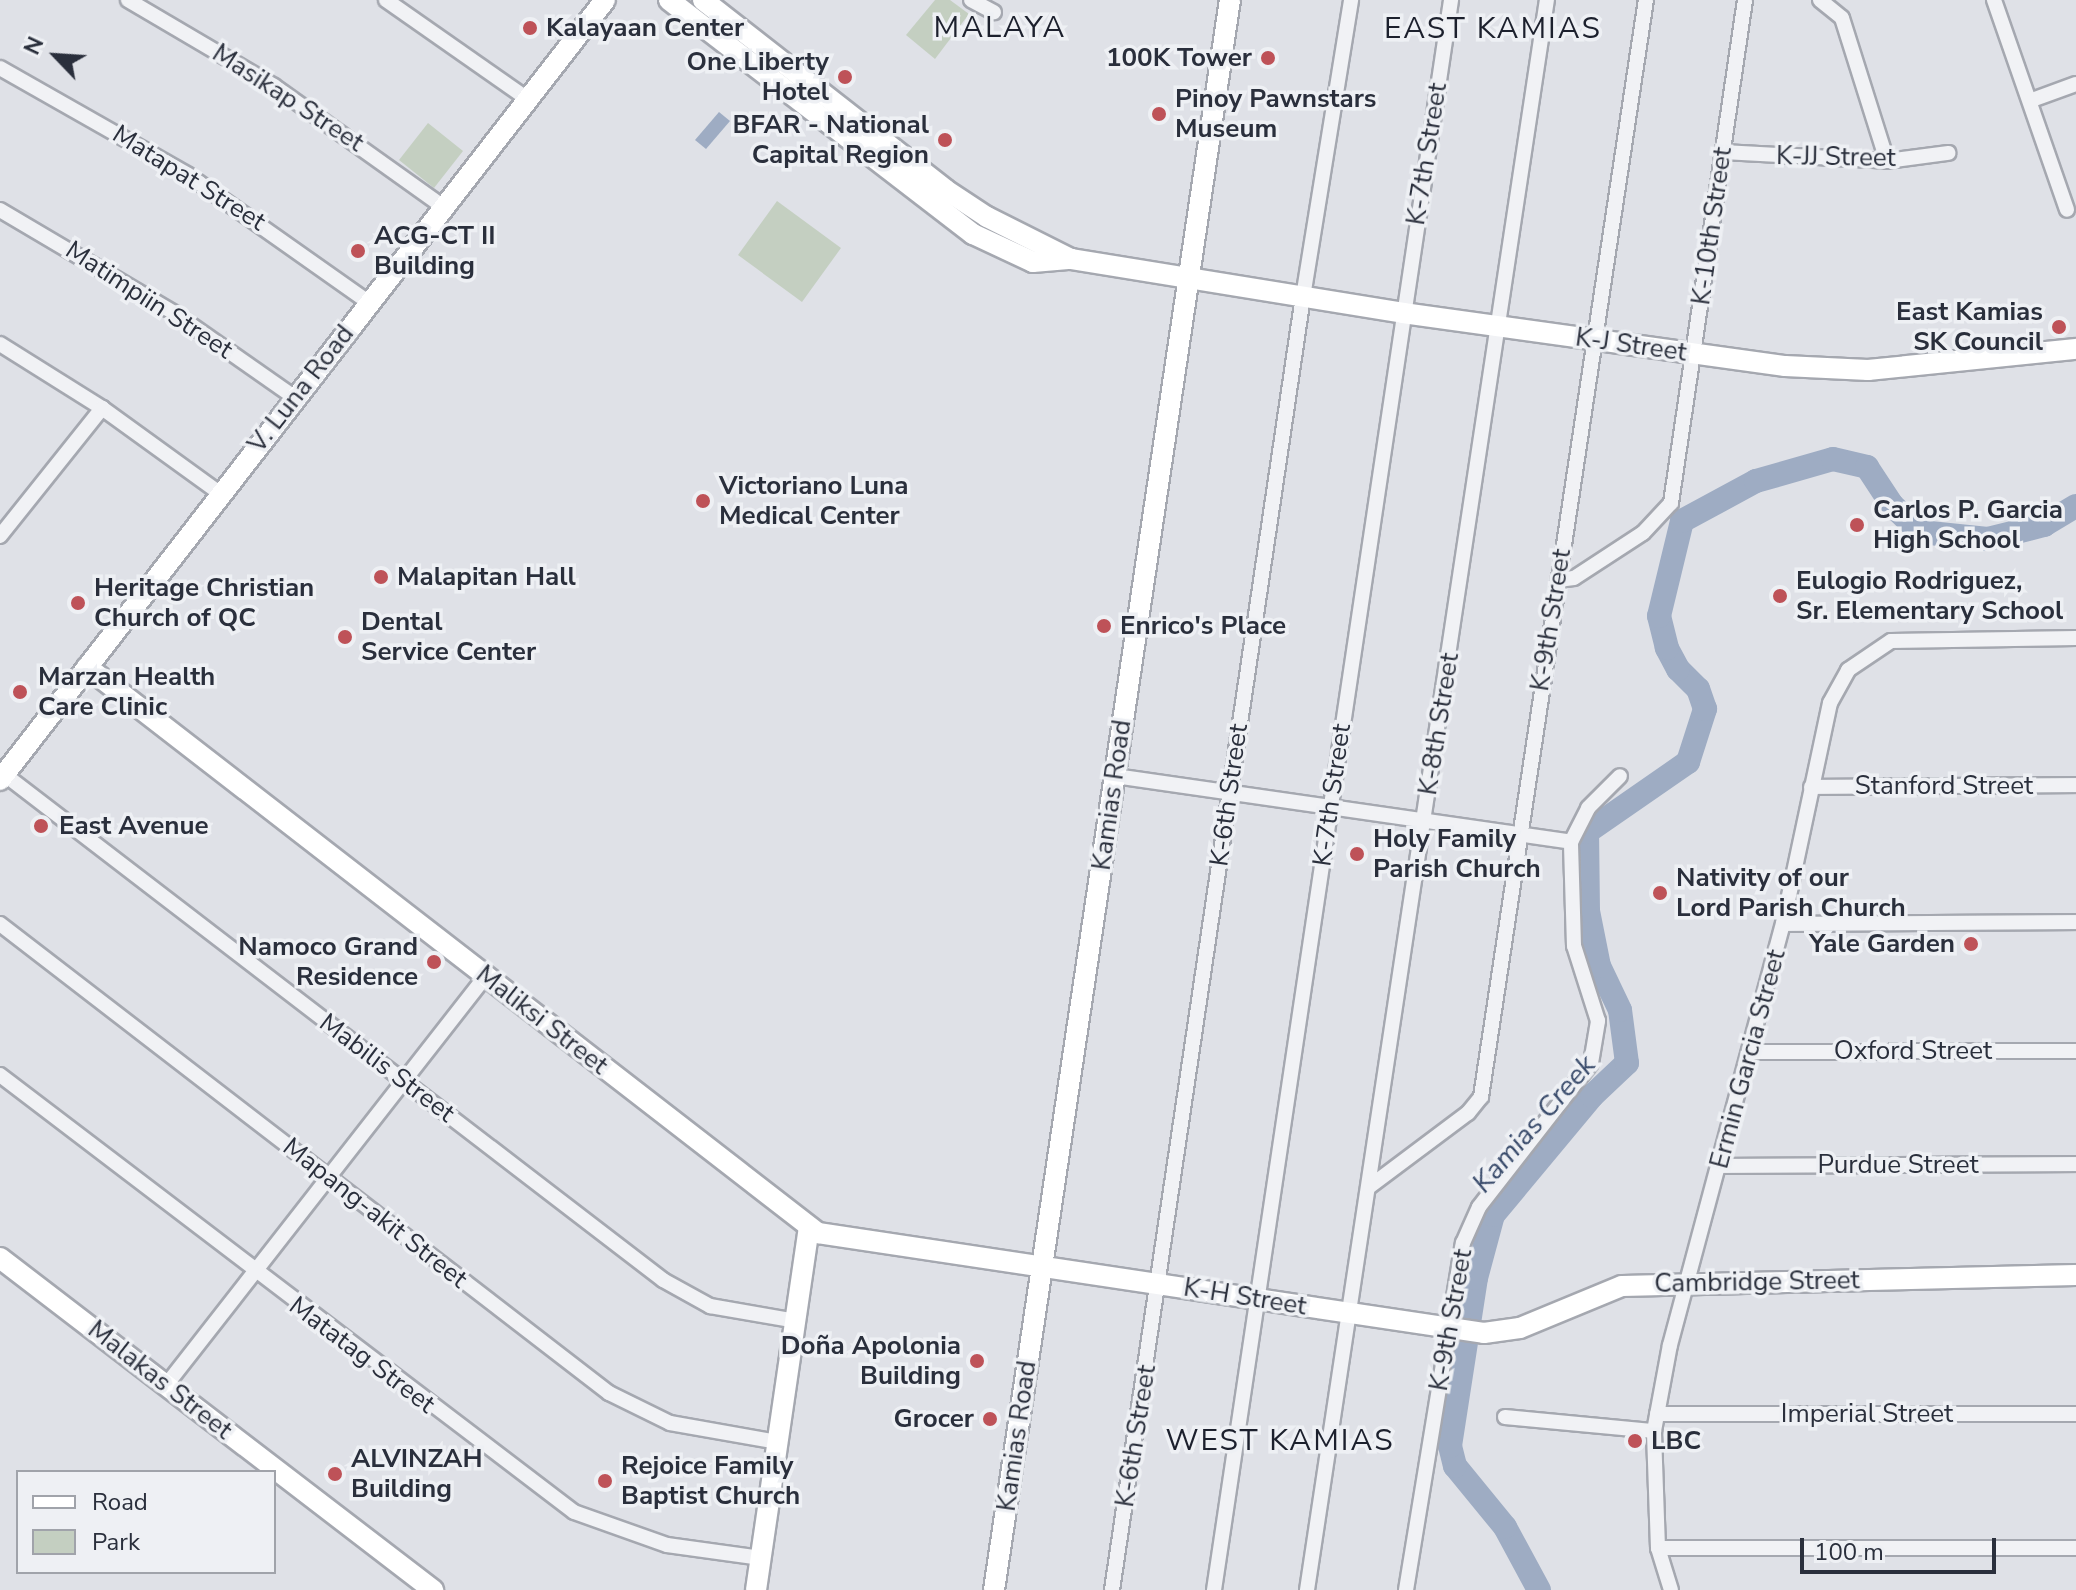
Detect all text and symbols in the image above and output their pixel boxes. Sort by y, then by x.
district label: MALAYA [934,10,1066,46]
district label: EAST KAMIAS [1384,11,1602,47]
place label: Kalayaan Center [546,12,744,44]
north arrow [16,16,96,96]
marker: Kalayaan Center [521,19,539,37]
text: N [17,32,51,60]
street label: Masikap Street [207,38,369,158]
place label: 100K Tower [1106,42,1252,74]
place label: One Liberty Hotel [687,46,829,108]
marker: 100K Tower [1259,49,1277,67]
marker: One Liberty Hotel [836,68,854,86]
street label: K-7th Street [1400,81,1454,227]
place label: Pinoy Pawnstars Museum [1175,83,1377,144]
marker: Pinoy Pawnstars Museum [1150,105,1168,123]
place label: BFAR - National Capital Region [732,109,929,170]
street label: Matapat Street [107,119,271,237]
marker: BFAR - National Capital Region [936,131,954,149]
street label: K-JJ Street [1776,140,1896,174]
street label: K-10th Street [1685,145,1739,307]
place label: ACG-CT II Building [374,220,496,282]
street label: Matimpiin Street [60,234,238,366]
marker: ACG-CT II Building [349,242,367,260]
place label: East Kamias SK Council [1896,296,2043,358]
marker: East Kamias SK Council [2050,318,2068,336]
street label: V. Luna Road [242,319,360,459]
street label: K-J Street [1573,322,1689,368]
place label: Victoriano Luna Medical Center [719,470,908,532]
marker: Victoriano Luna Medical Center [694,492,712,510]
place label: Carlos P. Garcia High School [1873,494,2063,556]
marker: Carlos P. Garcia High School [1848,516,1866,534]
street label: K-9th Street [1524,547,1578,693]
place label: Malapitan Hall [397,561,576,593]
place label: Eulogio Rodriguez, Sr. Elementary School [1796,565,2063,626]
marker: Malapitan Hall [372,568,390,586]
place label: Heritage Christian Church of QC [94,572,314,634]
marker: Eulogio Rodriguez, Sr. Elementary School [1771,587,1789,605]
marker: Heritage Christian Church of QC [69,594,87,612]
place label: Dental Service Center [361,606,536,668]
place label: Enrico's Place [1120,610,1286,642]
marker: Enrico's Place [1095,617,1113,635]
marker: Dental Service Center [336,628,354,646]
street label: K-8th Street [1412,651,1466,797]
place label: Marzan Health Care Clinic [38,661,215,722]
marker: Marzan Health Care Clinic [9,681,31,703]
street label: Kamias Road [1086,718,1138,872]
street label: K-6th Street [1204,722,1254,868]
street label: K-7th Street [1307,722,1357,868]
street label: Stanford Street [1855,770,2033,802]
place label: East Avenue [59,810,209,842]
marker: East Avenue [30,815,52,837]
place label: Holy Family Parish Church [1373,823,1541,884]
marker: Holy Family Parish Church [1348,845,1366,863]
place label: Nativity of our Lord Parish Church [1676,862,1906,924]
marker: Nativity of our Lord Parish Church [1651,884,1669,902]
place label: Yale Garden [1809,928,1955,960]
place label: Namoco Grand Residence [238,931,418,992]
marker: Yale Garden [1962,935,1980,953]
street label: Ermin Garcia Street [1704,946,1792,1172]
marker: Namoco Grand Residence [425,953,443,971]
street label: Maliksi Street [470,959,614,1081]
street label: Mabilis Street [313,1007,461,1129]
street label: Oxford Street [1834,1035,1992,1067]
water label: Kamias Creek [1465,1049,1603,1199]
street label: Mapang-akit Street [277,1131,473,1295]
street label: Purdue Street [1817,1149,1979,1181]
street label: K-9th Street [1423,1247,1479,1393]
street label: Cambridge Street [1654,1265,1860,1299]
street label: K-H Street [1181,1272,1309,1322]
street label: Matatag Street [283,1290,441,1420]
street label: Malakas Street [82,1314,238,1446]
place label: Doña Apolonia Building [781,1330,961,1392]
marker: Doña Apolonia Building [968,1352,986,1370]
street label: Kamias Road [991,1359,1043,1513]
street label: K-6th Street [1109,1363,1163,1509]
street label: Imperial Street [1781,1398,1953,1430]
place label: Grocer [894,1403,974,1435]
marker: Grocer [981,1410,999,1428]
district label: WEST KAMIAS [1165,1423,1395,1459]
place label: LBC [1651,1425,1701,1457]
marker: LBC [1626,1432,1644,1450]
place label: ALVINZAH Building [351,1443,482,1504]
place label: Rejoice Family Baptist Church [621,1450,800,1512]
marker: ALVINZAH Building [326,1465,344,1483]
legend [16,1470,276,1574]
marker: Rejoice Family Baptist Church [596,1472,614,1490]
text: Road [92,1486,148,1518]
scale bar [1804,1522,2000,1572]
text: Park [92,1526,140,1558]
text: 100 m [1814,1536,1884,1568]

